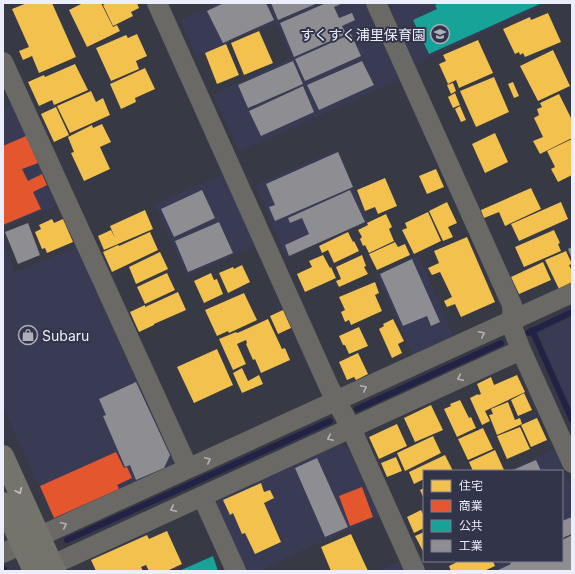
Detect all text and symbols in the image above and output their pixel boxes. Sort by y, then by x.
school or university icon: すくすく浦里保育園 [429,23,451,45]
place label: すくすく浦里保育園 [300,26,426,43]
shop icon: Subaru [17,324,39,346]
place label: Subaru [42,327,89,344]
one-way arrow [478,331,486,339]
one-way arrow [457,373,465,381]
one-way arrow [360,385,368,393]
one-way arrow [326,433,334,441]
one-way arrow [203,457,211,465]
legend [423,470,563,562]
text: 住宅 [459,478,483,493]
one-way arrow [14,487,22,495]
text: 商業 [459,498,483,513]
one-way arrow [170,504,177,512]
text: 公共 [459,518,483,533]
one-way arrow [60,522,67,530]
text: 工業 [459,538,483,553]

